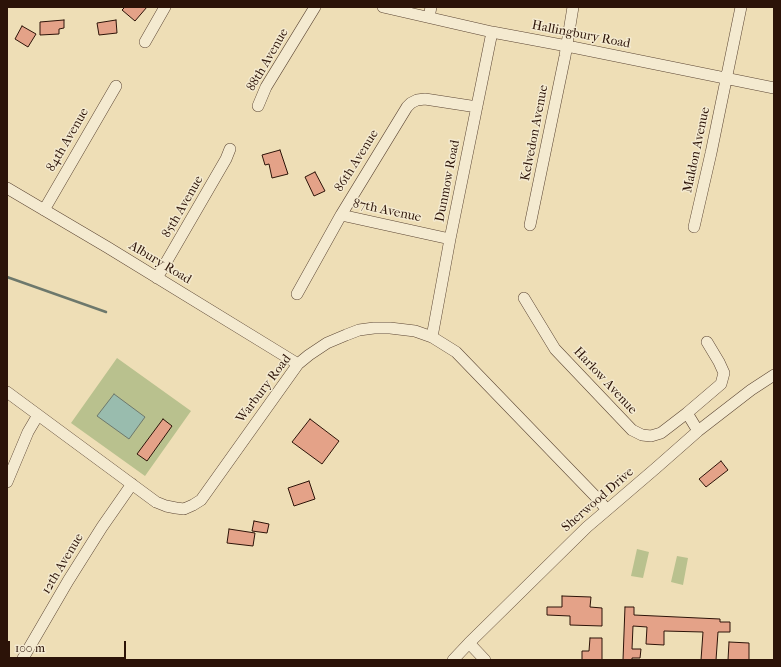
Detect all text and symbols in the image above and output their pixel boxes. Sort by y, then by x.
street label: Hallingbury Road [530,18,632,52]
street label: 88th Avenue [244,26,292,94]
street label: Kelvedon Avenue [518,84,552,182]
street label: 84th Avenue [44,105,92,175]
street label: Maldon Avenue [680,106,714,194]
street label: 86th Avenue [332,127,382,195]
street label: Dunmow Road [432,139,464,223]
street label: 85th Avenue [159,173,207,241]
street label: 87th Avenue [351,196,423,226]
street label: Albury Road [126,238,194,288]
street label: Harlow Avenue [570,344,640,418]
street label: Warbury Road [233,352,295,426]
street label: Sherwood Drive [559,465,637,535]
street label: 12th Avenue [39,531,87,597]
scale bar [10,633,128,659]
text: 100 m [15,641,45,655]

